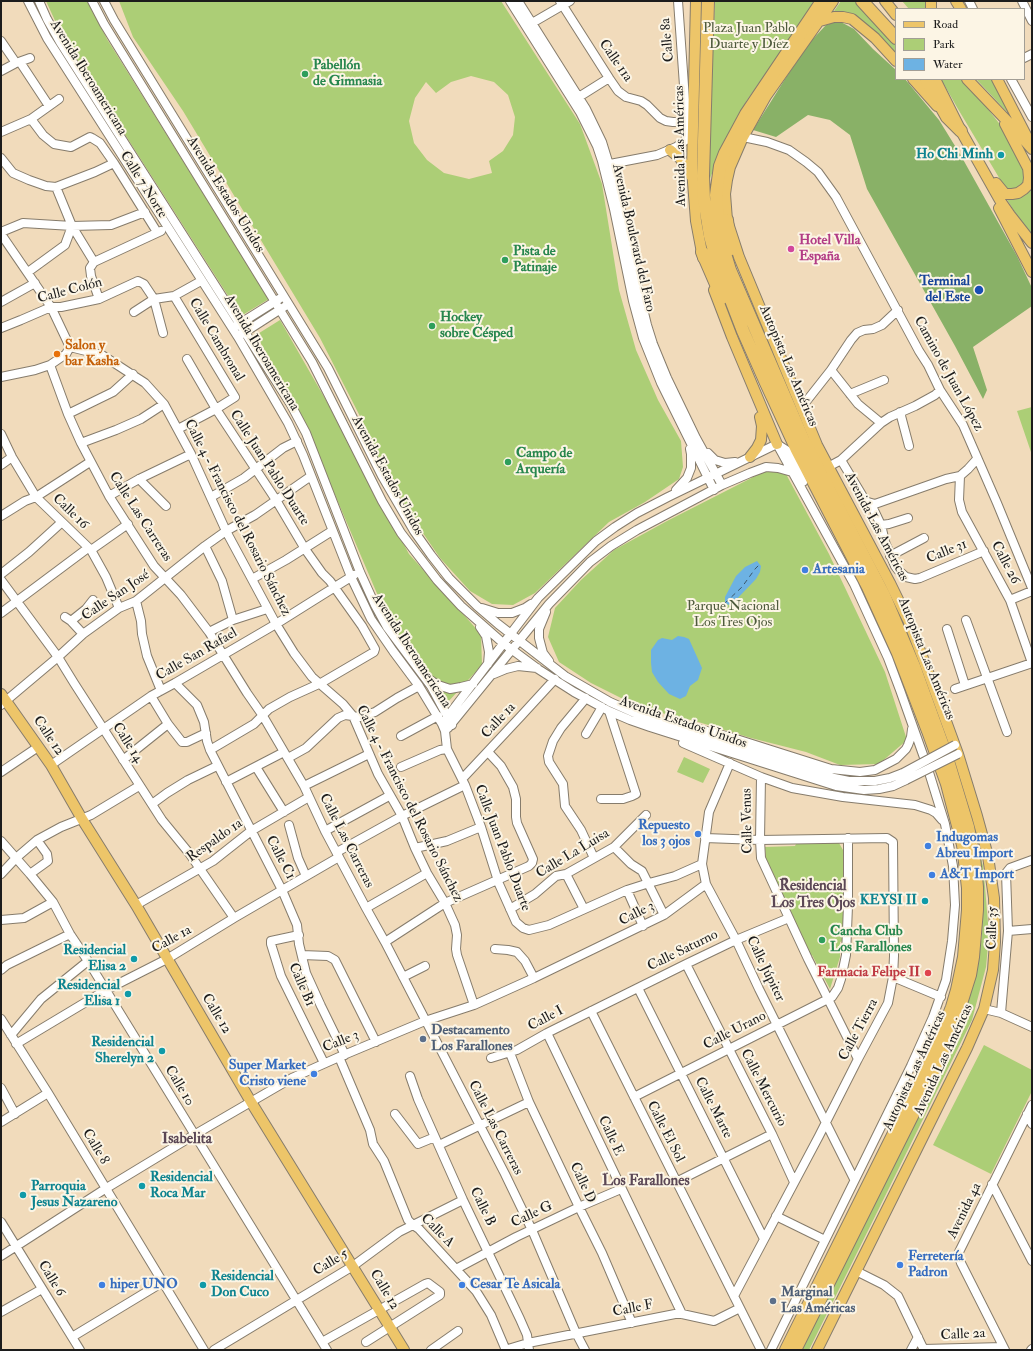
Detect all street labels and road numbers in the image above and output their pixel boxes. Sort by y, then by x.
street label: Avenida Iberoamericana [46,17,130,139]
street label: Calle 8a [658,17,678,63]
street label: Calle 11a [594,37,636,85]
street label: Avenida Las Américas [672,85,690,207]
street label: Avenida Estados Unidos [182,134,268,256]
street label: Calle 7 Norte [116,148,170,222]
street label: Avenida Boulevard del Faro [608,162,658,314]
street label: Calle Colón [36,274,104,308]
street label: Avenida Iberoamericana [220,292,302,414]
street label: Calle Cambronal [185,295,247,385]
street label: Autopista Las Américas [755,303,821,429]
street label: Camino de Juan López [910,314,986,434]
street label: Calle Juan Pablo Duarte [225,407,313,529]
street label: Avenida Estados Unidos [347,413,427,539]
street label: Calle 4 - Francisco del Rosario Sánchez [180,417,294,619]
street label: Calle Las Carreras [105,469,175,565]
street label: Avenida Las Américas [840,470,912,584]
street label: Calle 16 [48,491,92,533]
street label: Calle 31 [924,536,970,568]
street label: Calle 26 [987,539,1023,587]
street label: Calle San José [79,567,153,625]
street label: Avenida Iberoamericana [368,591,454,711]
street label: Autopista Las Américas [894,595,958,723]
street label: Calle San Rafael [153,625,241,685]
street label: Avenida Estados Unidos [617,693,749,753]
street label: Calle 1a [478,700,520,742]
street label: Calle 4 - Francisco del Rosario Sánchez [352,703,466,905]
street label: Calle 12 [29,713,67,759]
street label: Calle 14 [108,720,146,766]
street label: Calle Juan Pablo Duarte [470,782,534,914]
street label: Calle Venus [739,788,757,854]
street label: Calle Las Carreras [315,791,377,891]
street label: Respaldo 1a [184,816,246,866]
street label: Calle La Luisa [533,826,613,882]
street label: Calle C1 [262,833,298,883]
street label: Calle 3 [617,898,657,930]
street label: Calle 35 [984,906,1002,950]
street label: Calle 1a [149,922,195,958]
street label: Calle Saturno [645,927,721,975]
street label: Calle Júpiter [742,934,788,1004]
street label: Calle B1 [284,961,318,1009]
street label: Calle 12 [197,991,235,1037]
street label: Calle Tierra [836,996,882,1064]
street label: Avenida Las Américas [911,1002,977,1118]
street label: Calle I [525,1003,567,1035]
street label: Calle Urano [701,1008,769,1054]
street label: Autopista Las Américas [880,1008,950,1134]
street label: Calle 3 [321,1027,361,1057]
street label: Calle Mercurio [736,1046,790,1130]
street label: Calle 10 [160,1063,198,1109]
street label: Calle Marte [690,1074,736,1142]
street label: Calle Las Carreras [464,1078,526,1178]
street label: Calle El Sol [642,1099,688,1165]
street label: Calle E [594,1113,626,1159]
street label: Calle 8 [78,1126,112,1168]
street label: Calle D [565,1160,599,1206]
street label: Avenida 4a [944,1180,986,1242]
street label: Calle B [465,1185,499,1229]
street label: Calle G [509,1198,555,1232]
street label: Calle A [417,1211,457,1251]
street label: Calle 5 [310,1246,352,1280]
street label: Calle 6 [34,1258,68,1300]
street label: Calle 12 [365,1267,403,1313]
street label: Calle F [611,1297,655,1321]
street label: Calle 2a [940,1325,986,1345]

